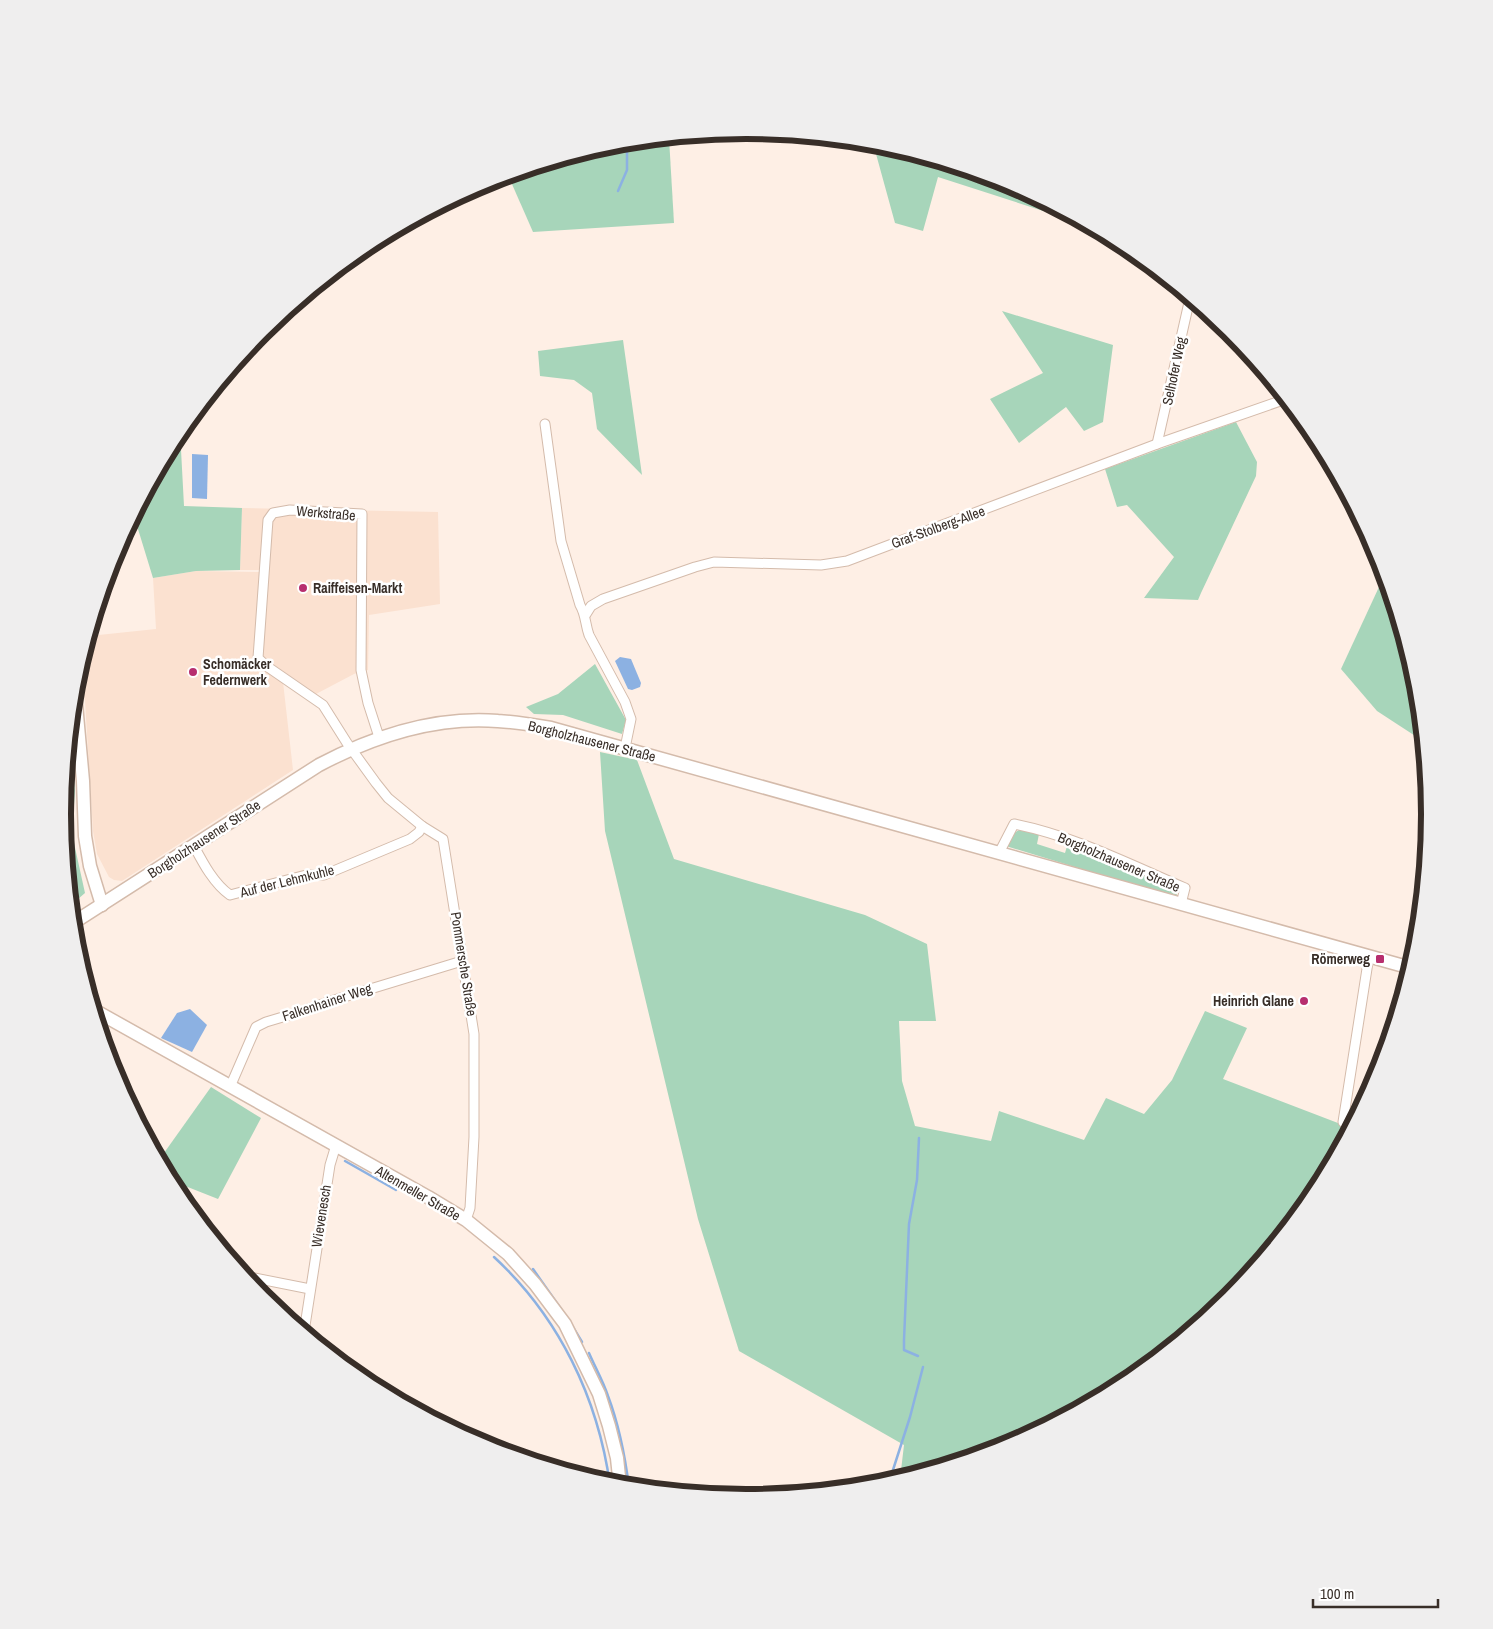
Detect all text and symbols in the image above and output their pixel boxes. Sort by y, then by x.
street label: Selhofer Weg [1158,335,1190,407]
street label: Werkstraße [296,501,356,525]
street label: Graf-Stolberg-Allee [889,502,987,552]
place label: Raiffeisen-Markt [313,579,402,597]
marker: Raiffeisen-Markt [297,582,309,594]
place label: Schomäcker Federnwerk [203,655,272,689]
marker: Schomäcker Federnwerk [187,666,199,678]
street label: Borgholzhausener Straße [526,716,658,766]
street label: Borgholzhausener Straße [144,796,264,882]
street label: Borgholzhausener Straße [1055,828,1183,896]
street label: Auf der Lehmkuhle [237,861,336,902]
street label: Pommersche Straße [447,911,481,1017]
place label: Römerweg [1311,950,1370,968]
marker: Römerweg [1374,953,1386,965]
street label: Falkenhainer Weg [280,979,375,1025]
place label: Heinrich Glane [1213,992,1294,1010]
marker: Heinrich Glane [1298,995,1310,1007]
street label: Altenmeller Straße [371,1161,464,1225]
street label: Wievenesch [307,1183,335,1249]
scale bar [1313,1576,1438,1608]
text: 100 m [1320,1583,1354,1604]

